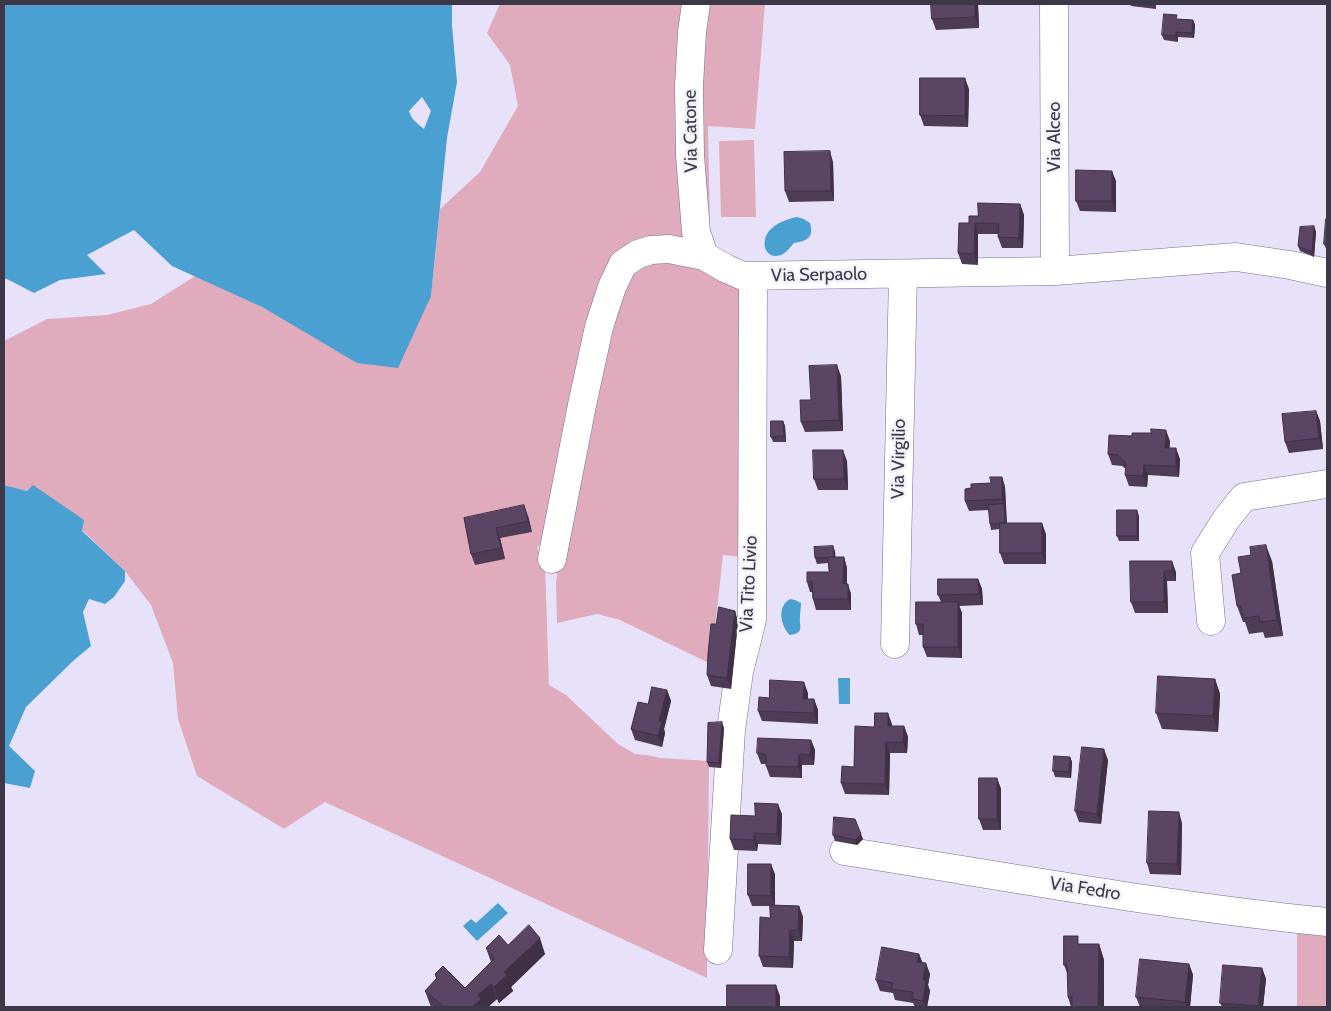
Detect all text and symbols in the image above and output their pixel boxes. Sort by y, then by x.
street label: Via Catone [679,89,703,173]
street label: Via Alceo [1044,102,1066,172]
street label: Via Serpaolo [771,263,867,287]
street label: Via Virgilio [887,419,911,499]
street label: Via Tito Livio [736,535,762,633]
street label: Via Fedro [1048,873,1122,905]

